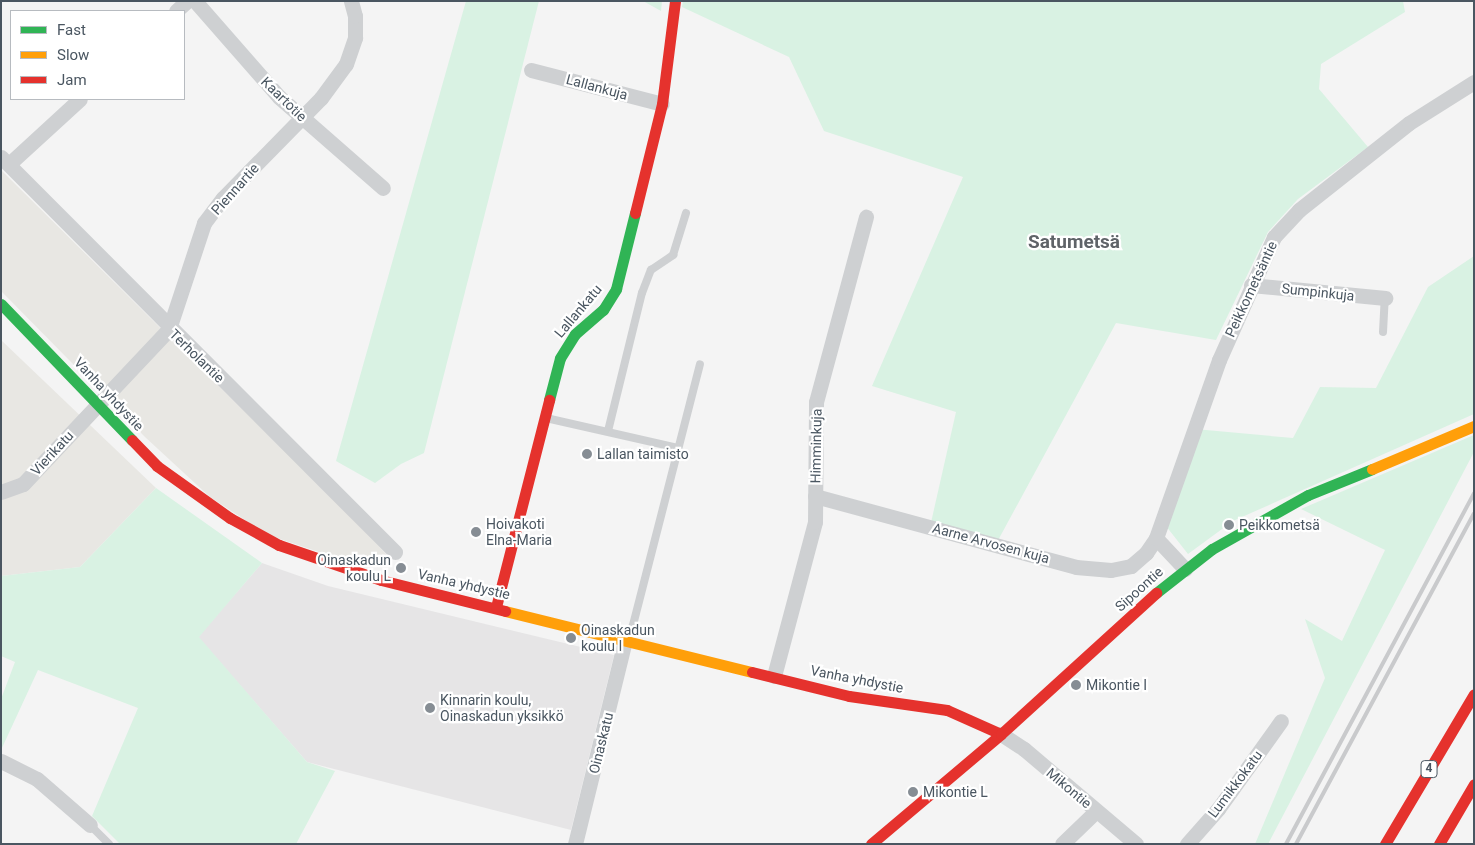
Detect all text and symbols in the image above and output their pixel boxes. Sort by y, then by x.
legend [10,10,185,100]
text: Fast [57,21,86,39]
text: Slow [57,46,89,64]
text: Jam [57,71,87,89]
street label: Lallankuja [564,71,630,103]
street label: Kaartotie [258,73,310,125]
street label: Piennartie [208,160,262,218]
district label: Satumetsä [1028,231,1120,253]
street label: Peikkometsäntie [1221,238,1281,340]
street label: Sumpinkuja [1281,280,1355,304]
street label: Lallankatu [551,281,605,341]
street label: Terholantie [166,326,228,386]
street label: Vanha yhdystie [71,354,147,434]
street label: Himminkuja [807,408,825,484]
street label: Vierikatu [27,427,77,479]
place label: Lallan taimisto [597,446,689,462]
marker: Lallan taimisto [581,448,593,460]
place label: Hoivakoti Elna-Maria [486,516,552,548]
place label: Peikkometsä [1239,517,1320,533]
street label: Aarne Arvosen kuja [931,519,1051,567]
marker: Peikkometsä [1223,519,1235,531]
marker: Hoivakoti Elna-Maria [470,526,482,538]
place label: Oinaskadun koulu L [317,552,391,584]
marker: Oinaskadun koulu L [395,562,407,574]
street label: Sipoontie [1112,563,1166,615]
street label: Vanha yhdystie [416,565,512,603]
place label: Oinaskadun koulu I [581,622,655,654]
marker: Oinaskadun koulu I [565,632,577,644]
street label: Vanha yhdystie [809,662,905,696]
place label: Mikontie I [1086,677,1147,693]
marker: Mikontie I [1070,679,1082,691]
place label: Kinnarin koulu, Oinaskadun yksikkö [440,692,564,724]
marker: Kinnarin koulu, Oinaskadun yksikkö [424,702,436,714]
street label: Oinaskatu [585,711,617,775]
street label: Lumikkokatu [1204,747,1266,821]
road number: 4 [1420,760,1438,779]
street label: Mikontie [1043,764,1095,812]
place label: Mikontie L [923,784,988,800]
marker: Mikontie L [907,786,919,798]

